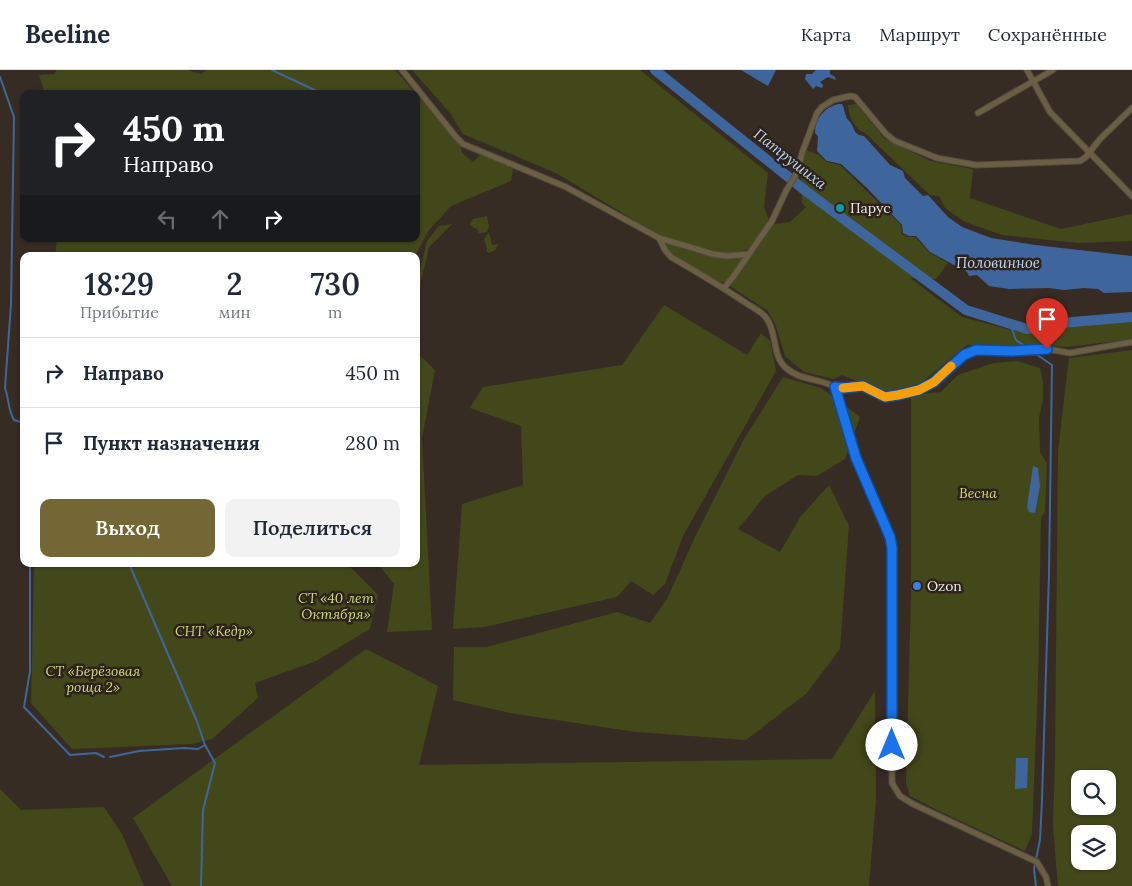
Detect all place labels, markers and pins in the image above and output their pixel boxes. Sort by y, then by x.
place label: Парус [850,199,891,217]
marker: Парус [834,202,846,214]
pin [1026,298,1068,349]
place label: Ozon [927,577,962,595]
marker: Ozon [911,580,923,592]

